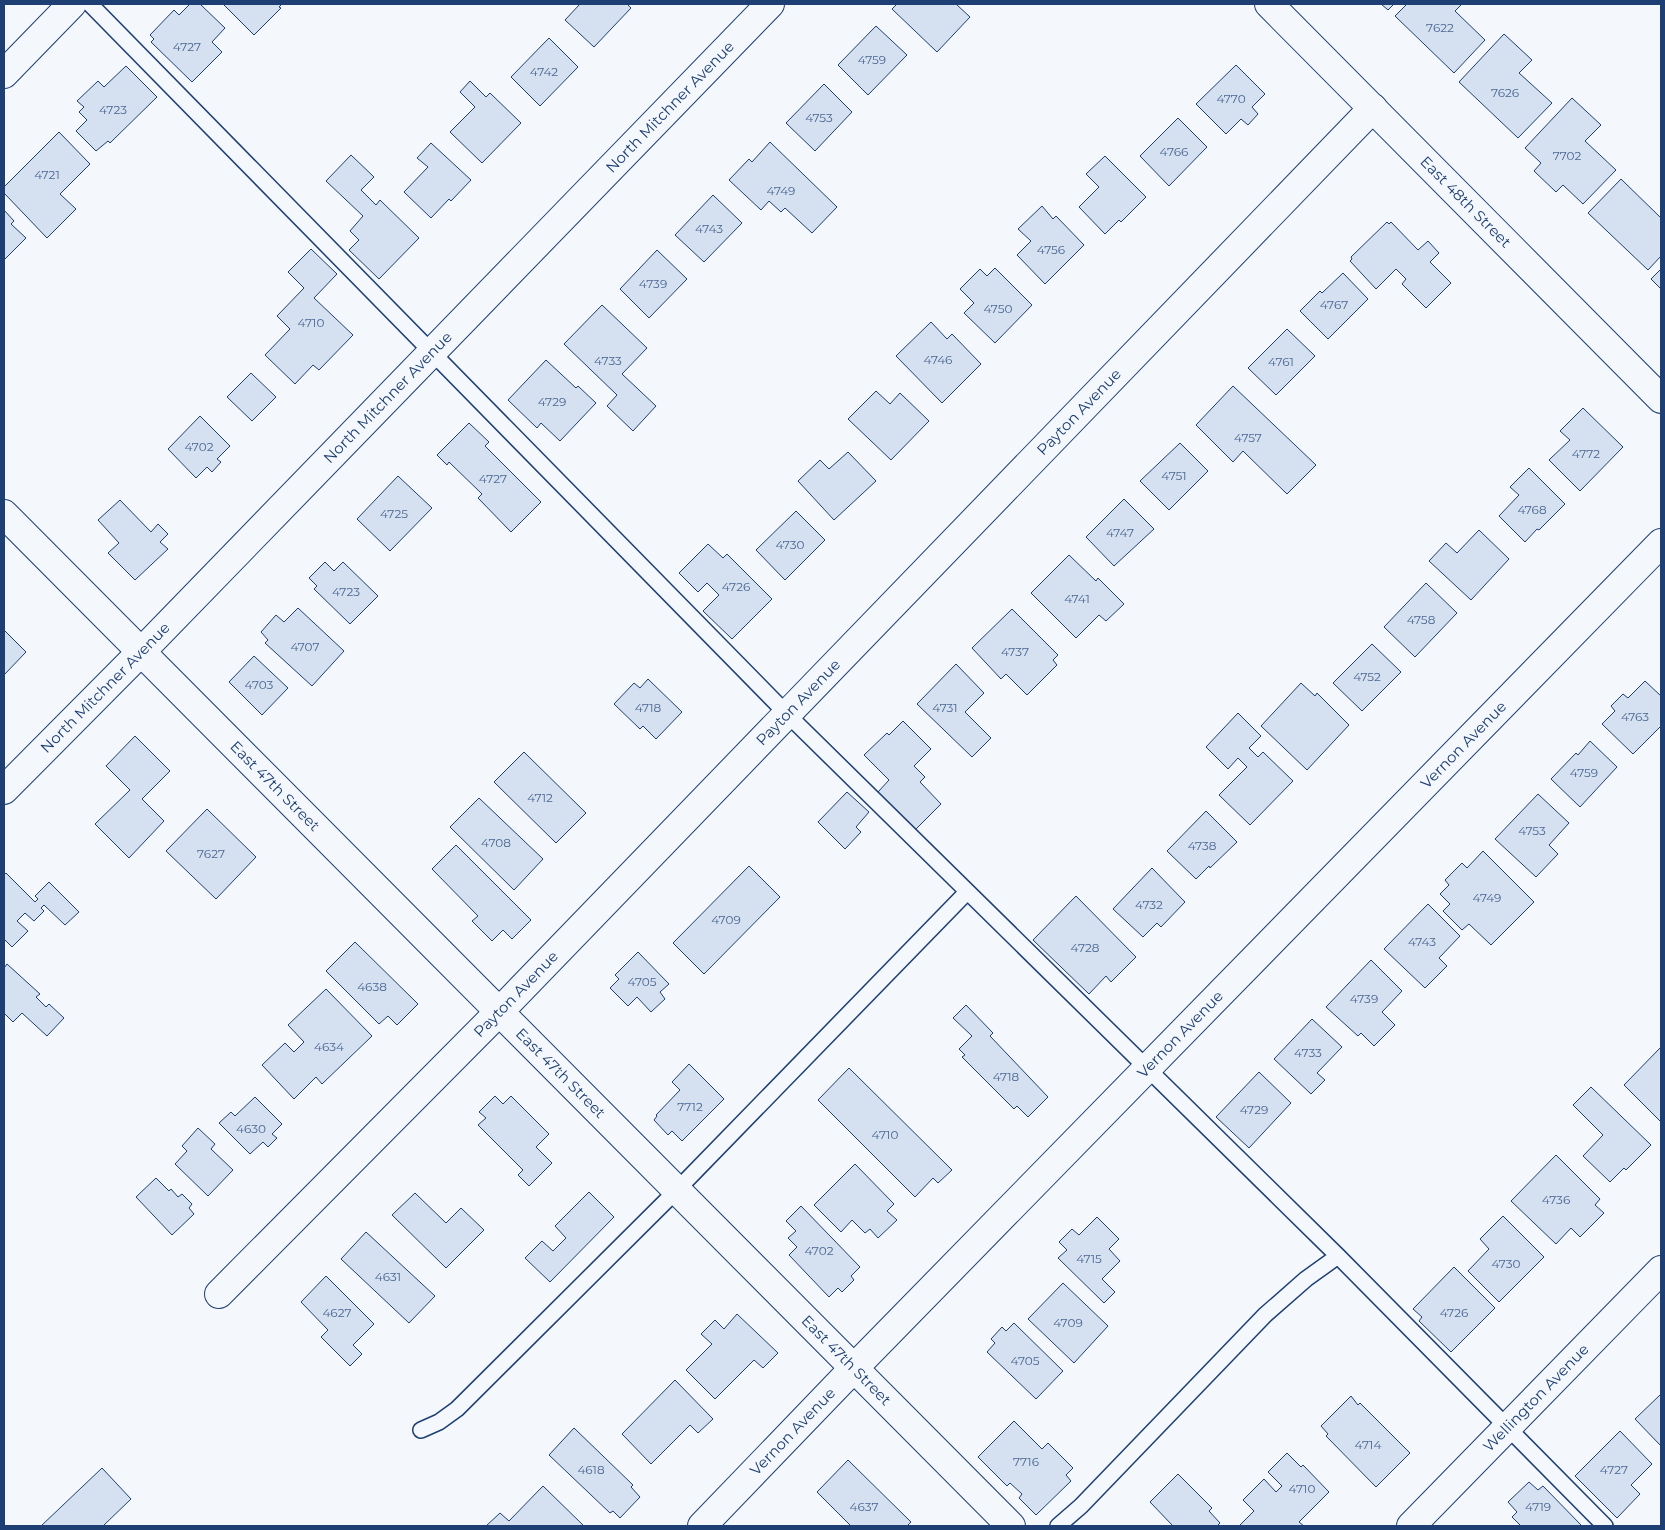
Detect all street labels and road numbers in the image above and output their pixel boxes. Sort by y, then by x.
street label: North Mitchner Avenue [601,37,738,177]
street label: East 48th Street [1416,152,1515,251]
street label: North Mitchner Avenue [319,327,456,467]
street label: Payton Avenue [1033,364,1125,459]
street label: North Mitchner Avenue [36,618,174,757]
street label: Payton Avenue [752,655,844,749]
street label: Vernon Avenue [1416,697,1510,792]
street label: East 47th Street [226,737,324,835]
street label: Payton Avenue [469,947,562,1041]
street label: Vernon Avenue [1133,986,1227,1082]
street label: East 47th Street [512,1024,610,1122]
street label: East 47th Street [798,1311,895,1409]
street label: Wellington Avenue [1479,1340,1593,1456]
street label: Vernon Avenue [746,1383,839,1479]

